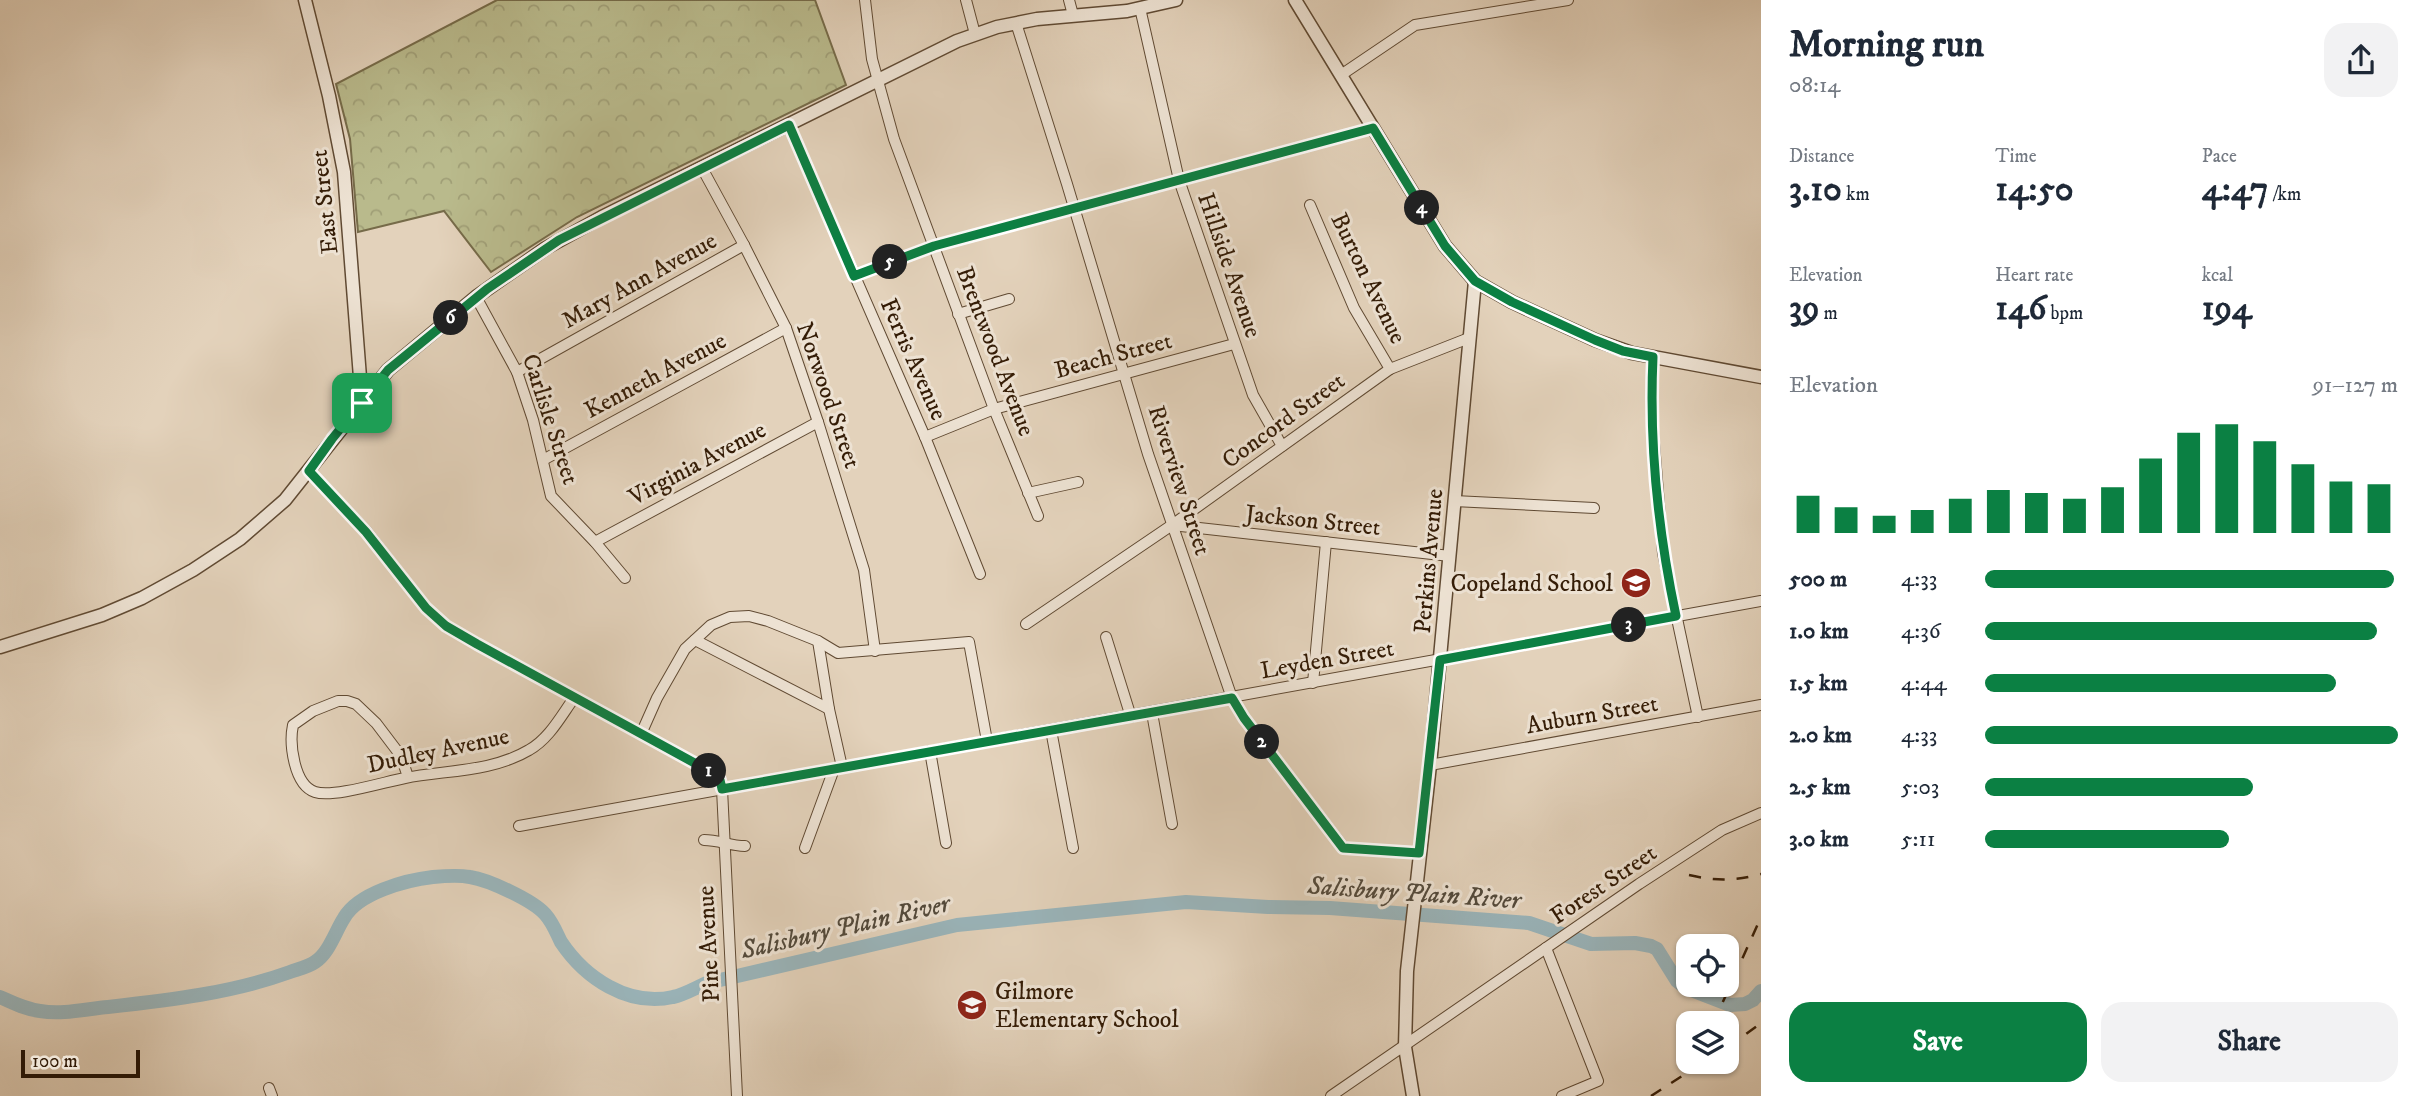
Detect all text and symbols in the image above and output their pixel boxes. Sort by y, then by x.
text: Morning run [1789,21,1984,69]
button: share [2324,23,2398,97]
text: 08:14 [1789,71,1841,100]
text: Distance [1789,145,1854,168]
text: Time [1995,145,2037,168]
text: Pace [2202,145,2237,168]
street label: East Street [305,148,345,256]
text: 3.10 [1789,168,1842,212]
text: 14:50 [1995,168,2074,212]
text: 4:47 [2202,168,2268,212]
text: km [1842,183,1870,206]
text: /km [2268,183,2301,206]
street label: Hillside Avenue [1190,189,1268,342]
pin: 4 [1404,190,1440,226]
text: 4 [1416,196,1427,219]
street label: Burton Avenue [1324,208,1413,349]
street label: Mary Ann Avenue [557,226,722,336]
pin: 5 [872,244,908,280]
text: 5 [885,250,894,273]
street label: Brentwood Avenue [949,262,1041,440]
text: Elevation [1789,264,1863,287]
text: Heart rate [1995,264,2073,287]
text: kcal [2202,264,2233,287]
text: 39 [1789,287,1820,331]
text: 146 [1995,287,2047,331]
text: 194 [2202,287,2252,331]
street label: Ferris Avenue [873,294,953,425]
pin: 6 [434,300,468,336]
text: m [1820,302,1838,325]
text: bpm [2047,302,2083,325]
text: 6 [446,306,455,329]
street label: Norwood Street [789,318,867,473]
street label: Kenneth Avenue [580,326,731,426]
street label: Beach Street [1051,326,1175,386]
street label: Carlisle Street [515,350,585,489]
street label: Concord Street [1216,366,1351,475]
text: Elevation [1789,371,1878,400]
text: 91–127 m [2313,371,2398,400]
pin [332,373,392,433]
icon: arrive [343,384,381,422]
street label: Riverview Street [1141,402,1217,559]
street label: Virginia Avenue [623,415,771,513]
street label: Perkins Avenue [1408,487,1450,635]
street label: Jackson Street [1242,499,1382,543]
text: 500 m [1789,565,1847,594]
text: 4:33 [1901,565,1937,594]
school or university icon: Copeland School [1619,566,1653,600]
place label: Copeland School [1451,569,1614,599]
pin: 3 [1612,608,1646,642]
text: 3 [1625,613,1632,636]
text: 1.0 km [1789,617,1849,646]
text: 4:36 [1901,617,1941,646]
street label: Leyden Street [1258,633,1396,686]
text: 1.5 km [1789,669,1848,698]
text: 4:44 [1901,669,1947,698]
street label: Auburn Street [1524,689,1661,741]
street label: Dudley Avenue [365,721,512,781]
text: 2.0 km [1789,721,1852,750]
text: 4:33 [1901,721,1937,750]
pin: 2 [1244,724,1280,760]
text: 2 [1257,730,1266,753]
pin: 1 [692,754,726,788]
text: 1 [705,759,712,782]
text: 2.5 km [1789,773,1851,802]
text: 5:03 [1901,773,1939,802]
text: 3.0 km [1789,825,1849,854]
text: 5:11 [1901,825,1935,854]
street label: Forest Street [1545,838,1663,931]
water label: Salisbury Plain River [1305,870,1523,918]
street label: Pine Avenue [691,885,727,1003]
water label: Salisbury Plain River [737,887,955,968]
map controls [1676,934,1739,1074]
button: locate [1676,934,1739,997]
place label: Gilmore Elementary School [995,977,1179,1035]
school or university icon: Gilmore Elementary School [955,988,989,1022]
button: Save [1789,1002,2087,1082]
button: Share [2101,1002,2398,1082]
button: layers [1676,1011,1739,1074]
scale bar [21,1047,140,1079]
text: 100 m [32,1050,78,1073]

